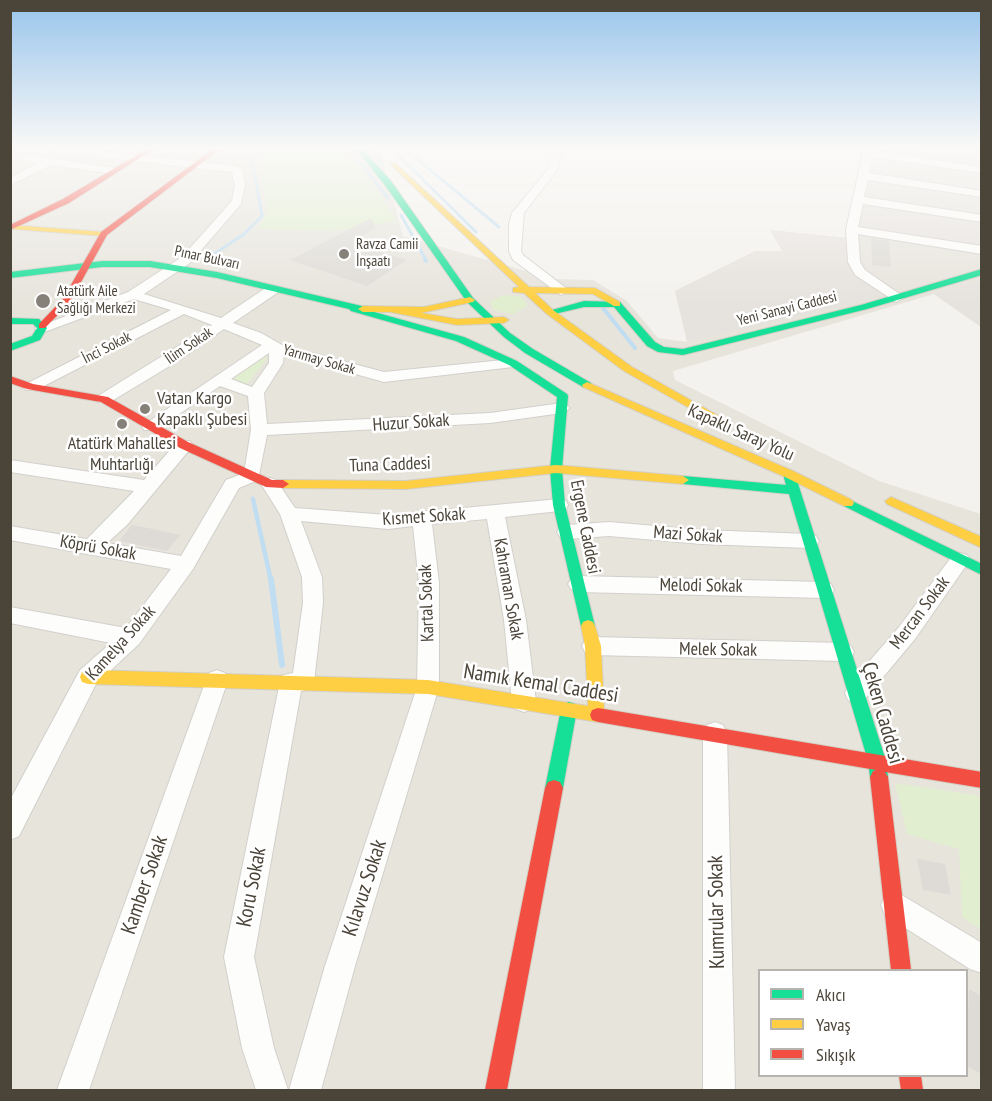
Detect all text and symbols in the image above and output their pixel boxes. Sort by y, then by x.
place label: Ravza Camii İnşaatı [356,236,418,271]
street label: Pınar Bulvarı [173,242,241,274]
marker: Ravza Camii İnşaatı [337,247,351,261]
place label: Atatürk Aile Sağlığı Merkezi [57,283,136,318]
street label: Yeni Sanayi Caddesi [735,288,839,330]
marker: Atatürk Aile Sağlığı Merkezi [34,292,52,310]
street label: İlim Sokak [162,324,216,368]
street label: İnci Sokak [80,328,134,368]
street label: Yarımay Sokak [281,341,357,379]
place label: Vatan Kargo Kapaklı Şubesi [157,388,247,430]
street label: Kapaklı Saray Yolu [685,400,797,466]
marker: Vatan Kargo Kapaklı Şubesi [138,402,152,416]
street label: Huzur Sokak [372,410,450,436]
marker: Atatürk Mahallesi Muhtarlığı [115,417,129,431]
place label: Atatürk Mahallesi Muhtarlığı [68,433,176,476]
street label: Tuna Caddesi [349,453,431,477]
street label: Ergene Caddesi [565,478,605,576]
street label: Kısmet Sokak [382,503,466,531]
street label: Mazi Sokak [653,522,723,548]
street label: Köprü Sokak [58,531,138,565]
street label: Kahraman Sokak [488,536,528,642]
street label: Kartal Sokak [415,564,439,642]
street label: Mercan Sokak [886,572,954,654]
street label: Melodi Sokak [659,574,743,598]
street label: Kamelya Sokak [82,601,160,685]
street label: Melek Sokak [679,639,757,661]
street label: Namık Kemal Caddesi [462,659,620,709]
street label: Çeken Caddesi [856,659,908,767]
street label: Kamber Sokak [116,832,174,938]
street label: Kılavuz Sokak [338,836,392,940]
street label: Koru Sokak [232,845,272,929]
street label: Kumrular Sokak [703,855,731,969]
legend [758,969,968,1077]
text: Akıcı [816,983,846,1006]
text: Yavaş [816,1013,851,1036]
text: Sıkışık [816,1043,855,1066]

